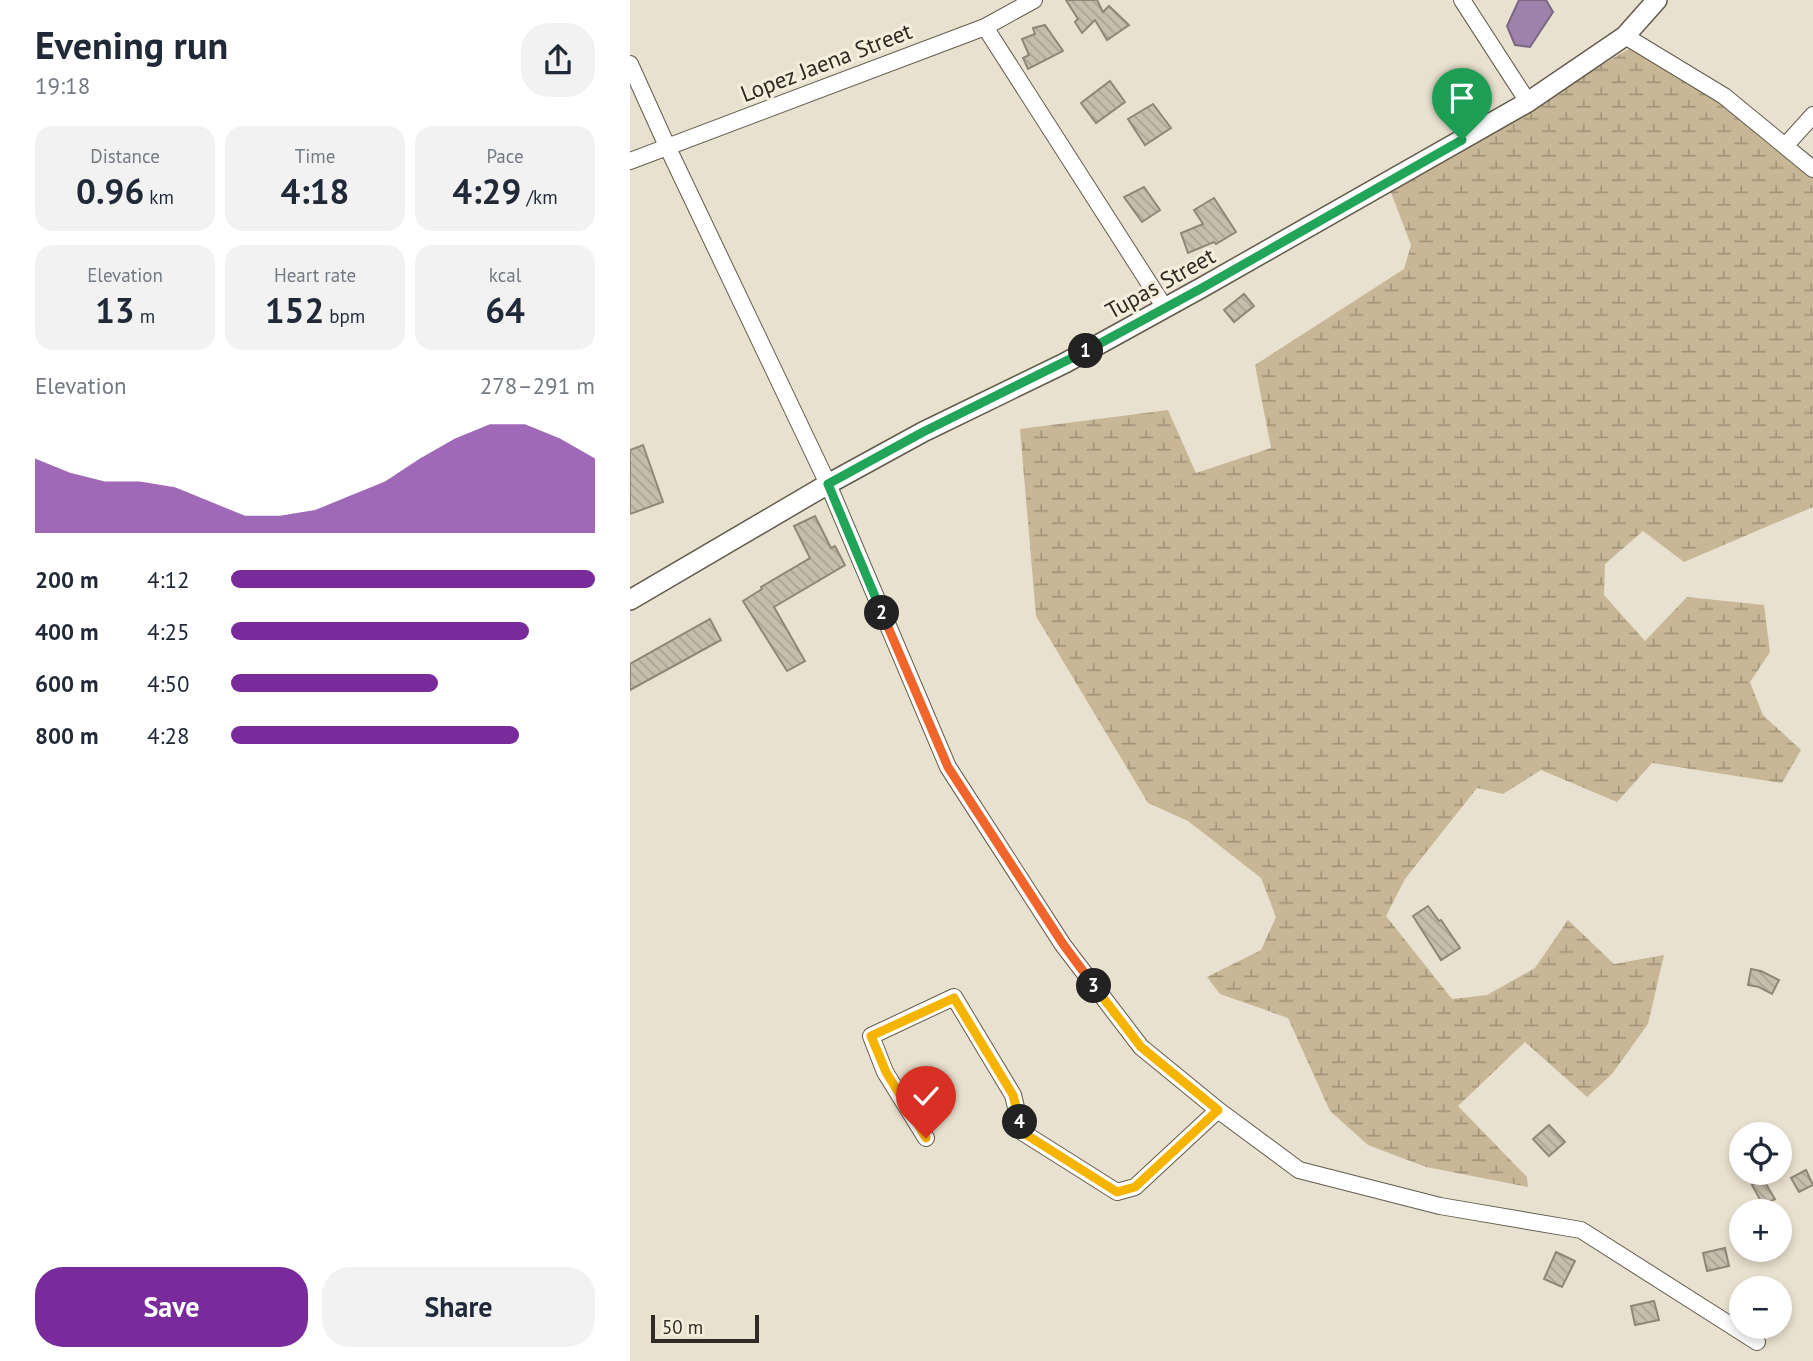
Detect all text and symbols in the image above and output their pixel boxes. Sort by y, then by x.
street label: Lopez Jaena Street [736,16,916,108]
text: Evening run [35,20,228,69]
button: share [521,23,595,97]
pin [1432,68,1492,140]
text: 19:18 [35,71,90,100]
icon: arrive [1443,79,1481,117]
text: Distance [90,144,160,168]
text: Time [295,144,335,168]
text: Pace [486,144,524,168]
text: 0.96 [76,168,144,214]
text: 4:18 [281,168,349,214]
text: 4:29 [452,168,521,214]
text: km [144,185,174,209]
text: /km [521,185,558,209]
street label: Tupas Street [1100,241,1220,325]
text: Elevation [87,263,163,287]
text: Heart rate [274,263,356,287]
text: kcal [489,263,521,287]
text: 13 [95,287,135,333]
text: 152 [265,287,324,333]
text: 64 [485,287,525,333]
text: m [135,304,155,328]
text: bpm [324,304,365,328]
pin: 1 [1068,334,1104,368]
text: 1 [1080,338,1091,362]
text: Elevation [35,371,127,400]
text: 278–291 m [480,371,595,400]
text: 200 m [35,565,98,594]
text: 4:12 [147,565,190,594]
pin: 2 [864,596,900,630]
text: 2 [876,600,887,624]
text: 400 m [35,617,98,646]
text: 4:25 [147,617,190,646]
text: 600 m [35,669,98,698]
text: 4:50 [147,669,190,698]
text: 800 m [35,721,98,750]
text: 4:28 [147,721,190,750]
pin: 3 [1077,968,1112,1004]
text: 3 [1088,973,1099,997]
pin [896,1066,956,1138]
icon: check [907,1077,945,1115]
pin: 4 [1002,1104,1038,1140]
text: 4 [1014,1109,1025,1133]
map controls [1729,1122,1792,1339]
button: locate [1729,1122,1792,1185]
button: + [1729,1199,1792,1262]
button: Save [35,1267,308,1347]
button: Share [322,1267,595,1347]
button: − [1729,1276,1792,1339]
scale bar [651,1312,760,1344]
text: 50 m [662,1315,703,1339]

